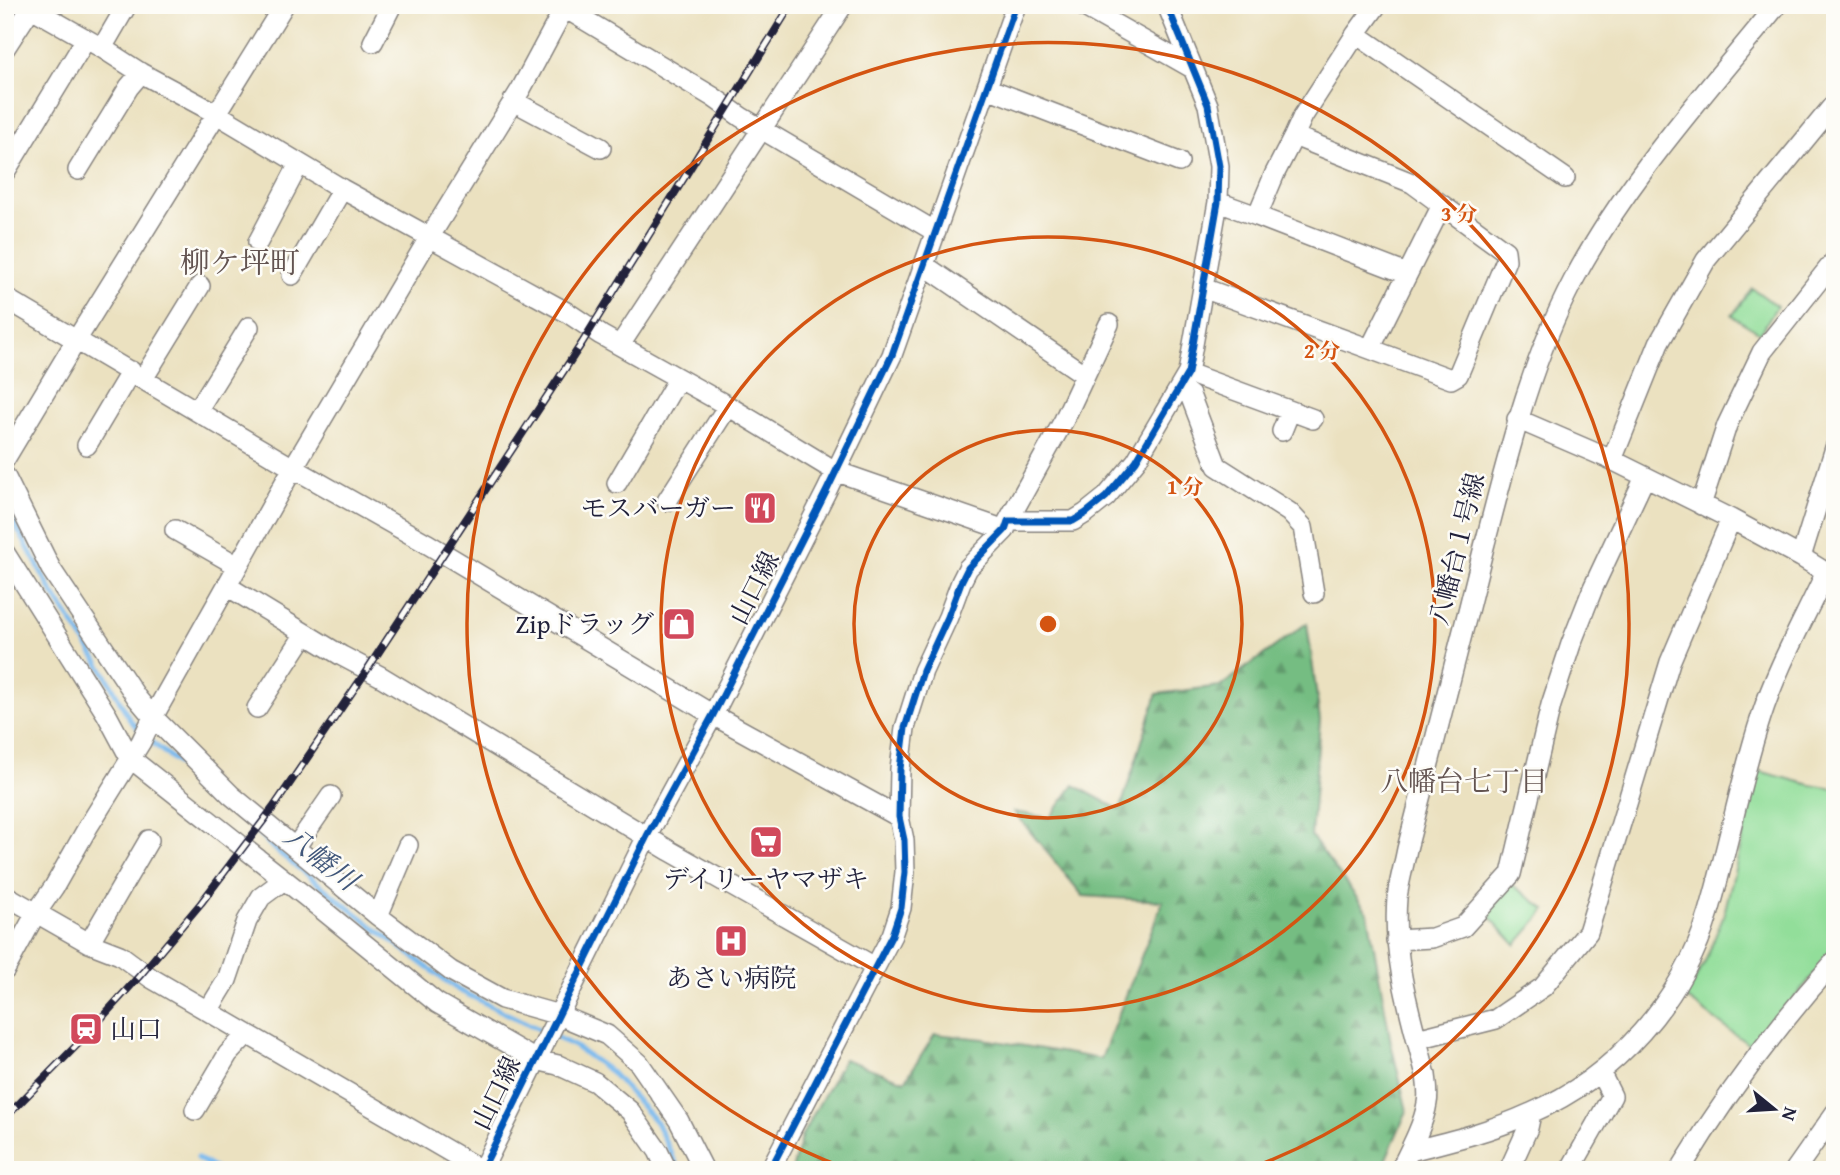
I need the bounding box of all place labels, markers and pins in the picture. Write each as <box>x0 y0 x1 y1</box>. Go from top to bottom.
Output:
place label: モスバーガー <box>581 488 736 527</box>
restaurant icon: モスバーガー <box>741 489 779 527</box>
place label: Zipドラッグ <box>515 604 654 643</box>
shop icon: Zipドラッグ <box>660 605 698 643</box>
centre of rings <box>1036 612 1060 636</box>
supermarket icon: デイリーヤマザキ <box>747 823 785 861</box>
place label: デイリーヤマザキ <box>663 859 869 898</box>
hospital icon: あさい病院 <box>712 922 750 960</box>
place label: あさい病院 <box>666 958 796 997</box>
place label: 山口 <box>110 1009 162 1048</box>
station icon: 山口 <box>67 1010 105 1048</box>

